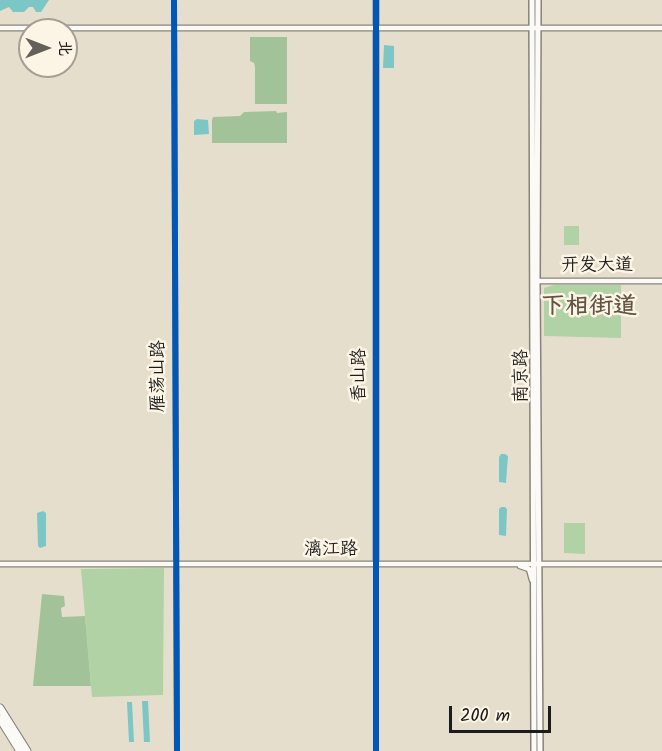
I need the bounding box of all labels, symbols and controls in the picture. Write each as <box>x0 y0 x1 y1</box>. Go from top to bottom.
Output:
north arrow <box>18 18 78 78</box>
text: 北 <box>52 40 77 56</box>
street label: 开发大道 <box>561 256 633 278</box>
district label: 下相街道 <box>541 295 637 323</box>
street label: 雁荡山路 <box>149 340 171 412</box>
street label: 香山路 <box>350 348 372 402</box>
street label: 南京路 <box>512 349 534 403</box>
street label: 漓江路 <box>304 540 358 562</box>
scale bar <box>452 694 554 732</box>
text: 200 m <box>460 702 510 731</box>

